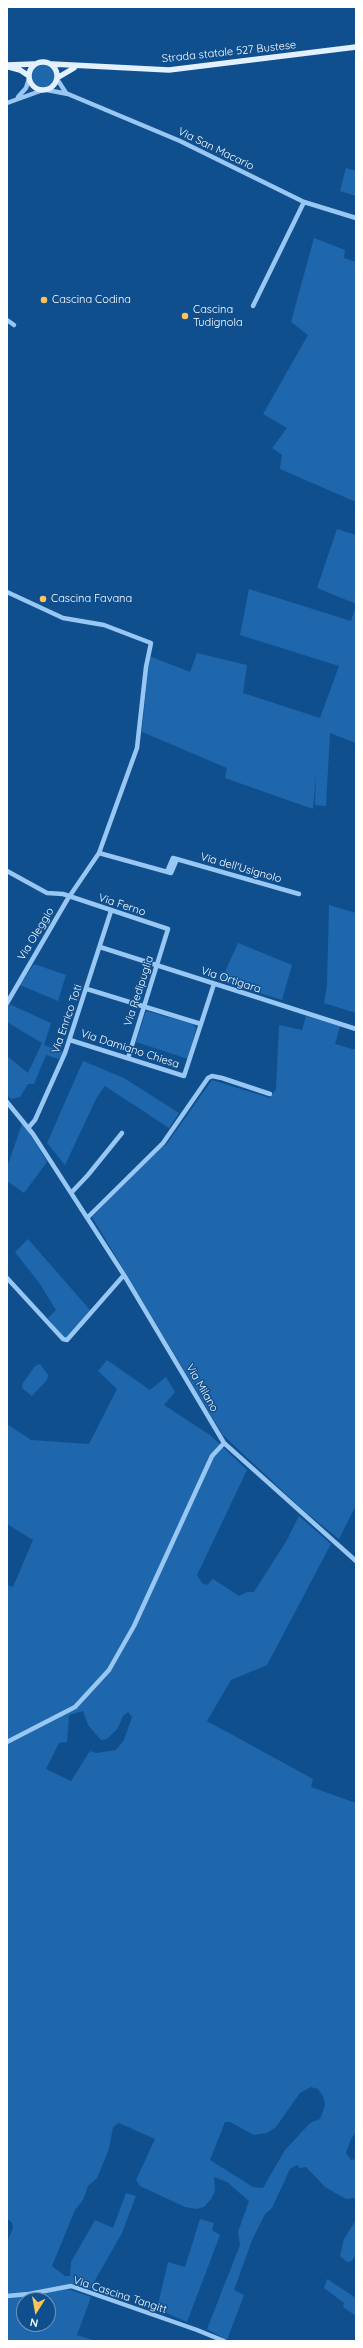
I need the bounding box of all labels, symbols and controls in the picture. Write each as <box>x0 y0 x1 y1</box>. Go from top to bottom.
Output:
street label: Strada statale 527 Bustese <box>161 38 297 66</box>
street label: Via San Macario <box>176 125 256 173</box>
place label: Cascina Codina <box>52 293 131 307</box>
marker: Cascina Codina <box>39 295 49 305</box>
place label: Cascina Tudignola <box>193 303 243 329</box>
marker: Cascina Tudignola <box>180 311 190 321</box>
place label: Cascina Favana <box>51 592 132 606</box>
marker: Cascina Favana <box>38 594 48 604</box>
street label: Via dell'Usignolo <box>199 850 283 886</box>
street label: Via Ferno <box>97 891 147 919</box>
street label: Via Oleggio <box>15 905 57 963</box>
street label: Via Redipuglia <box>121 954 157 1028</box>
street label: Via Ortigara <box>199 964 263 996</box>
street label: Via Enrico Toti <box>49 983 85 1055</box>
street label: Via Damiano Chiesa <box>79 1027 181 1071</box>
street label: Via Milano <box>183 1362 221 1414</box>
street label: Via Cascina Tangitt <box>72 2274 168 2316</box>
north arrow <box>16 2292 56 2332</box>
text: N <box>29 2315 39 2330</box>

